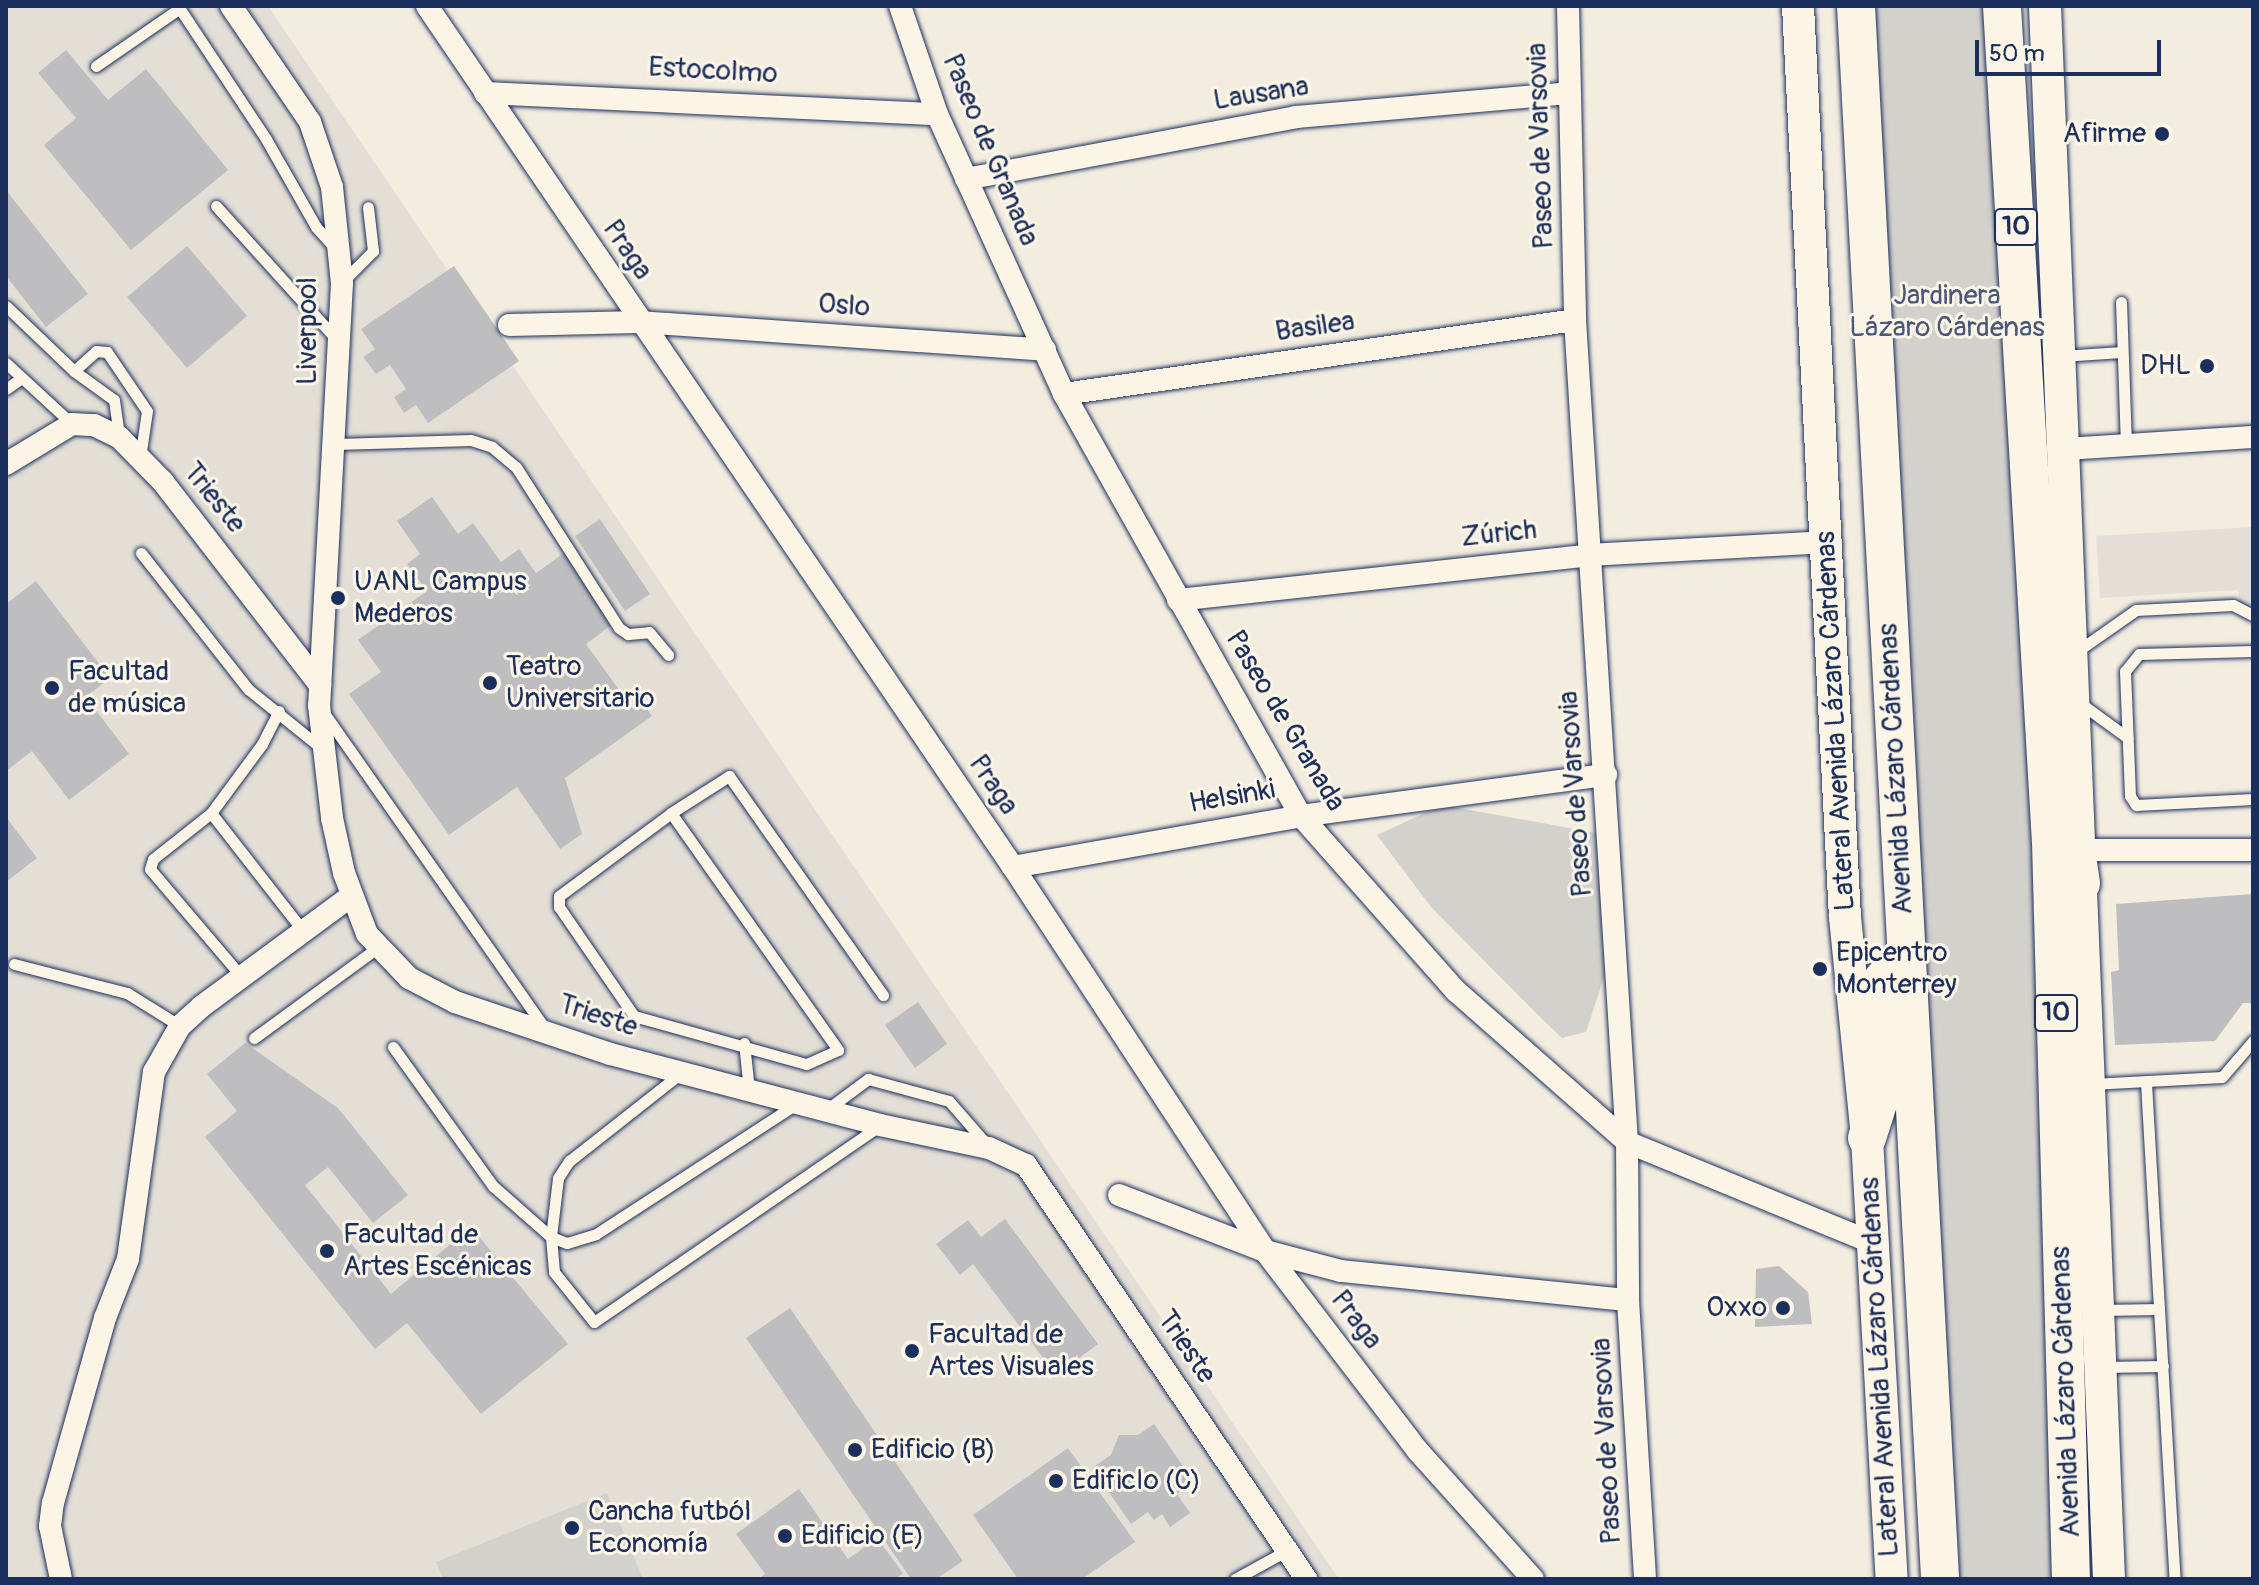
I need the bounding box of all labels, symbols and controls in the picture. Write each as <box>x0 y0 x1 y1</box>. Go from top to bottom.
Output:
scale bar <box>1979 24 2165 74</box>
text: 50 m <box>1989 39 2045 68</box>
street label: Paseo de Varsovia <box>1521 42 1561 250</box>
street label: Paseo de Granada <box>934 49 1046 251</box>
street label: Estocolmo <box>648 51 778 91</box>
street label: Lausana <box>1211 70 1311 118</box>
place label: Afirme <box>2063 117 2146 151</box>
marker: Afirme <box>2153 125 2171 143</box>
road number: 10 <box>1994 205 2038 249</box>
street label: Praga <box>595 214 659 286</box>
street label: Liverpool <box>291 277 325 385</box>
park label: Jardinera Lázaro Cárdenas <box>1849 279 2045 345</box>
street label: Oslo <box>817 287 871 325</box>
street label: Basilea <box>1273 305 1357 349</box>
place label: DHL <box>2140 349 2191 383</box>
marker: DHL <box>2198 357 2216 375</box>
street label: Trieste <box>175 456 253 540</box>
street label: Zúrich <box>1459 513 1539 555</box>
street label: Lateral Avenida Lázaro Cárdenas <box>1809 530 1863 912</box>
place label: UANL Campus Mederos <box>354 565 526 631</box>
marker: UANL Campus Mederos <box>329 589 347 607</box>
street label: Avenida Lázaro Cárdenas <box>1872 623 1920 915</box>
street label: Paseo de Granada <box>1218 624 1352 818</box>
place label: Teatro Universitario <box>506 650 654 716</box>
place label: Facultad de música <box>68 655 186 721</box>
marker: Teatro Universitario <box>481 674 499 692</box>
marker: Facultad de música <box>43 679 61 697</box>
street label: Paseo de Varsovia <box>1552 690 1600 898</box>
street label: Praga <box>961 749 1025 821</box>
street label: Helsinki <box>1186 773 1278 821</box>
place label: Epicentro Monterrey <box>1836 936 1957 1002</box>
marker: Epicentro Monterrey <box>1811 960 1829 978</box>
street label: Trieste <box>554 987 642 1045</box>
road number: 10 <box>2034 991 2078 1035</box>
street label: Lateral Avenida Lázaro Cárdenas <box>1853 1176 1907 1558</box>
place label: Facultad de Artes Escénicas <box>343 1218 532 1284</box>
marker: Facultad de Artes Escénicas <box>318 1242 336 1260</box>
street label: Avenida Lázaro Cárdenas <box>2044 1246 2088 1538</box>
street label: Praga <box>1323 1284 1389 1356</box>
place label: Oxxo <box>1706 1291 1767 1325</box>
marker: Oxxo <box>1774 1299 1792 1317</box>
street label: Trieste <box>1149 1304 1223 1390</box>
place label: Facultad de Artes Visuales <box>928 1318 1094 1384</box>
street label: Paseo de Varsovia <box>1585 1337 1629 1545</box>
marker: Facultad de Artes Visuales <box>903 1342 921 1360</box>
place label: Edificio (B) <box>871 1433 996 1467</box>
marker: Edificio (B) <box>846 1441 864 1459</box>
place label: EdificIo (C) <box>1072 1464 1201 1498</box>
marker: EdificIo (C) <box>1047 1472 1065 1490</box>
place label: Cancha futból Economía <box>588 1495 751 1561</box>
marker: Cancha futból Economía <box>563 1519 581 1537</box>
place label: Edificio (E) <box>801 1519 924 1553</box>
marker: Edificio (E) <box>776 1527 794 1545</box>

